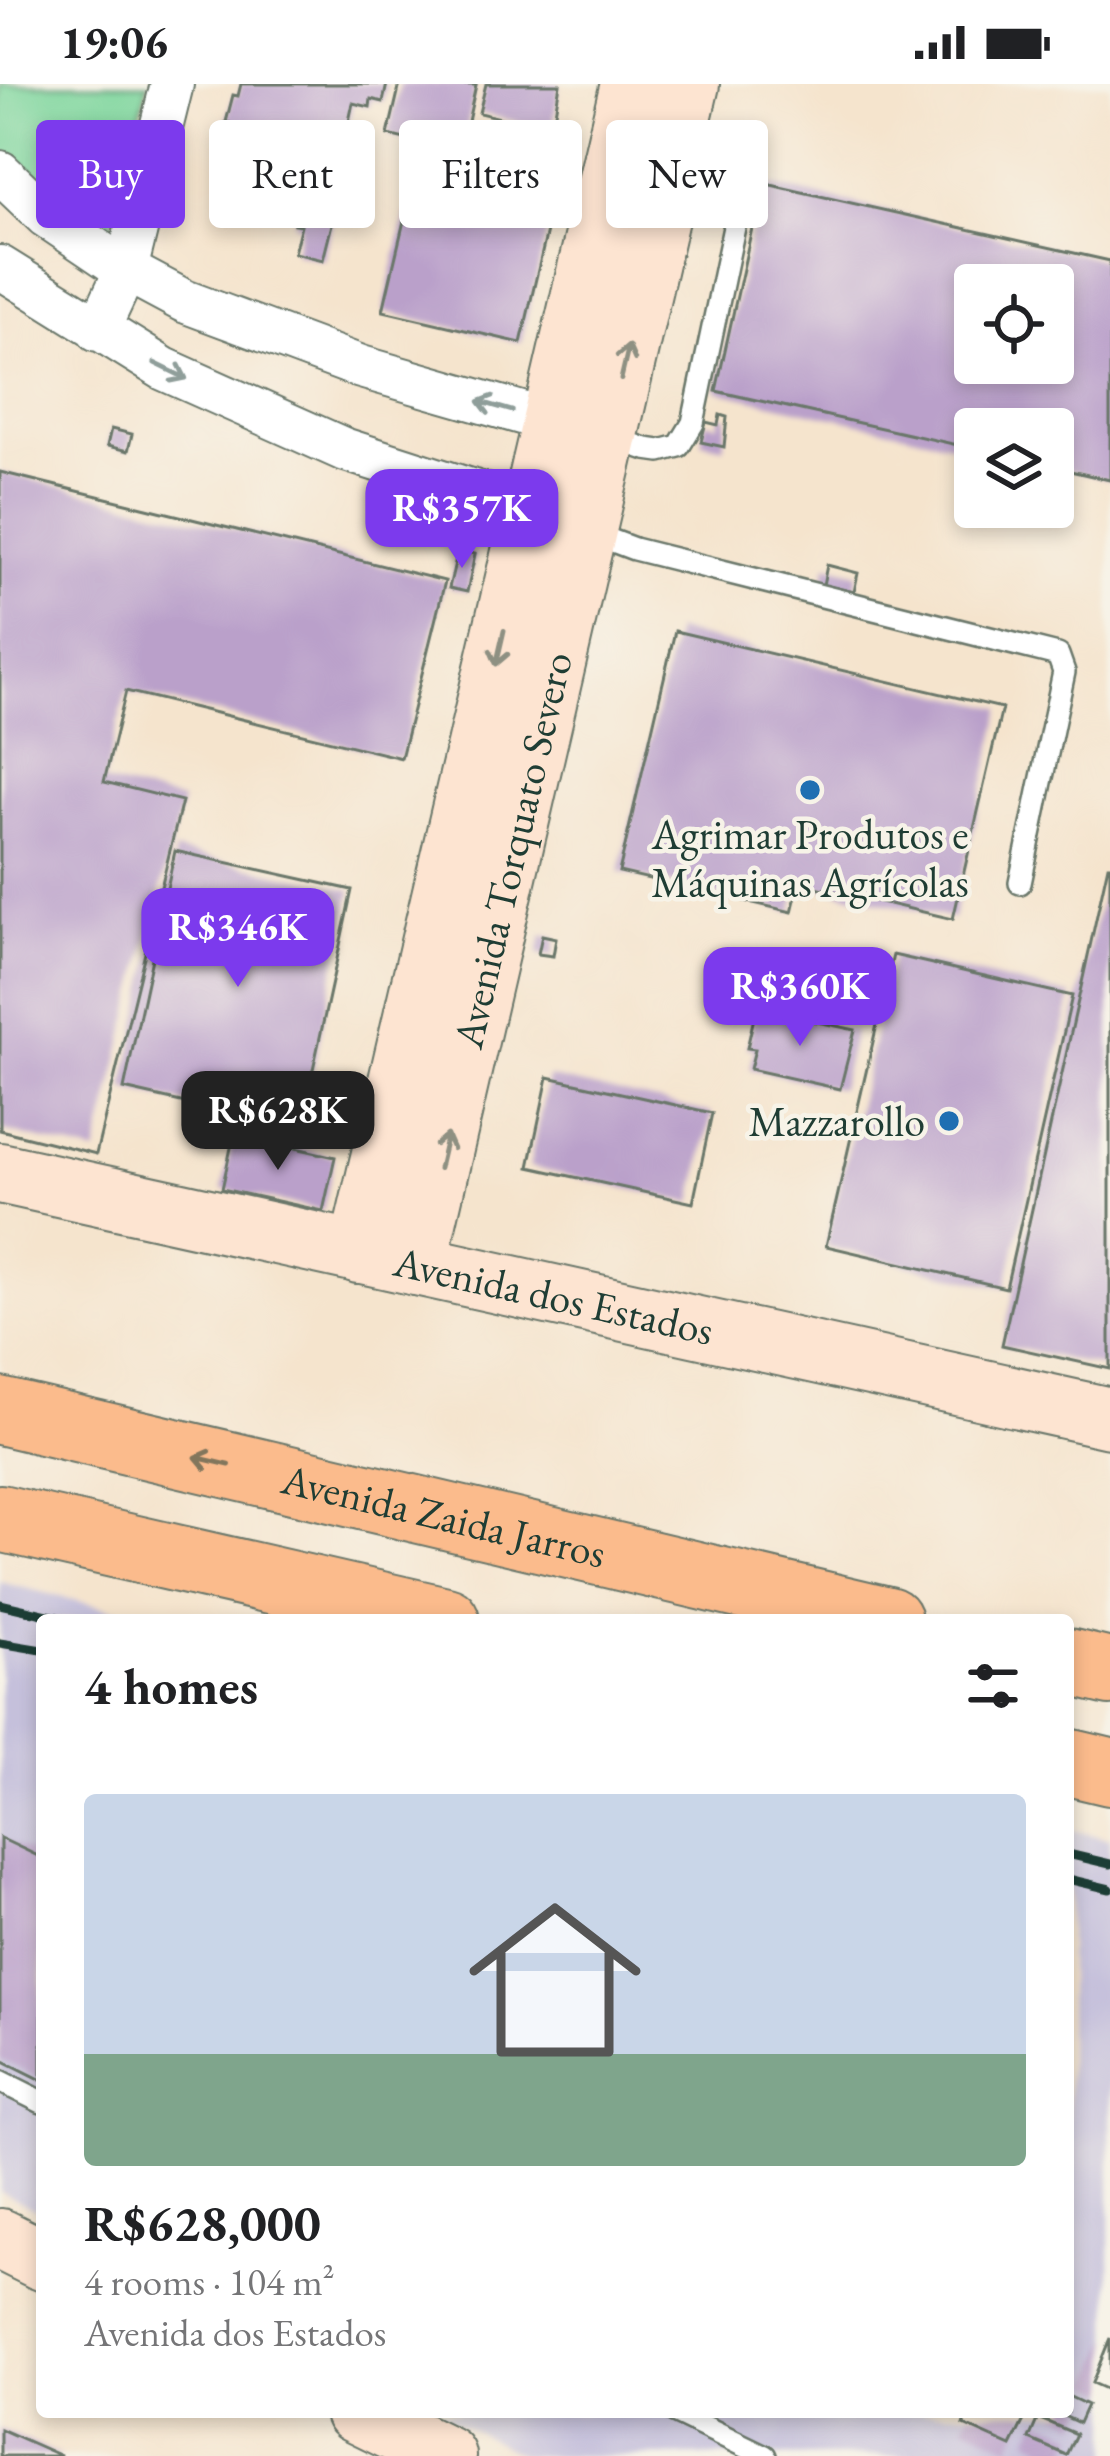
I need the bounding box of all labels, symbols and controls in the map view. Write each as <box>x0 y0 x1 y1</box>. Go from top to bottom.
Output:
text: 19:06 <box>60 13 168 71</box>
chip: Buy <box>36 120 185 228</box>
chip: Rent <box>209 120 375 228</box>
chip: Filters <box>399 120 582 228</box>
chip: New <box>606 120 768 228</box>
map controls <box>954 264 1074 528</box>
button: locate <box>954 264 1074 384</box>
one-way arrow <box>615 343 637 381</box>
one-way arrow <box>153 361 189 384</box>
one-way arrow <box>476 394 514 416</box>
button: layers <box>954 408 1074 528</box>
pin: R$357K <box>364 469 560 571</box>
text: R$357K <box>392 482 532 533</box>
one-way arrow <box>488 628 510 666</box>
street label: Avenida Torquato Severo <box>439 646 584 1054</box>
marker: Agrimar Produtos e Máquinas Agrícolas <box>797 777 823 803</box>
place label: Agrimar Produtos e Máquinas Agrícolas <box>650 807 969 910</box>
pin: R$346K <box>140 888 336 990</box>
text: R$346K <box>168 901 308 952</box>
pin: R$360K <box>702 947 898 1049</box>
text: R$360K <box>730 960 870 1011</box>
pin: R$628K <box>180 1071 376 1173</box>
text: R$628K <box>208 1084 348 1135</box>
place label: Mazzarollo <box>749 1094 925 1149</box>
marker: Mazzarollo <box>936 1108 962 1134</box>
one-way arrow <box>432 1132 455 1170</box>
street label: Avenida dos Estados <box>388 1233 719 1357</box>
one-way arrow <box>194 1449 232 1471</box>
street label: Avenida Zaida Jarros <box>275 1451 611 1580</box>
text: 4 homes <box>84 1653 258 1719</box>
icon: filters <box>960 1653 1026 1719</box>
icon: home <box>447 1872 663 2088</box>
text: R$628,000 <box>84 2190 321 2256</box>
text: 4 rooms · 104 m² <box>84 2256 335 2307</box>
text: Avenida dos Estados <box>84 2307 386 2358</box>

